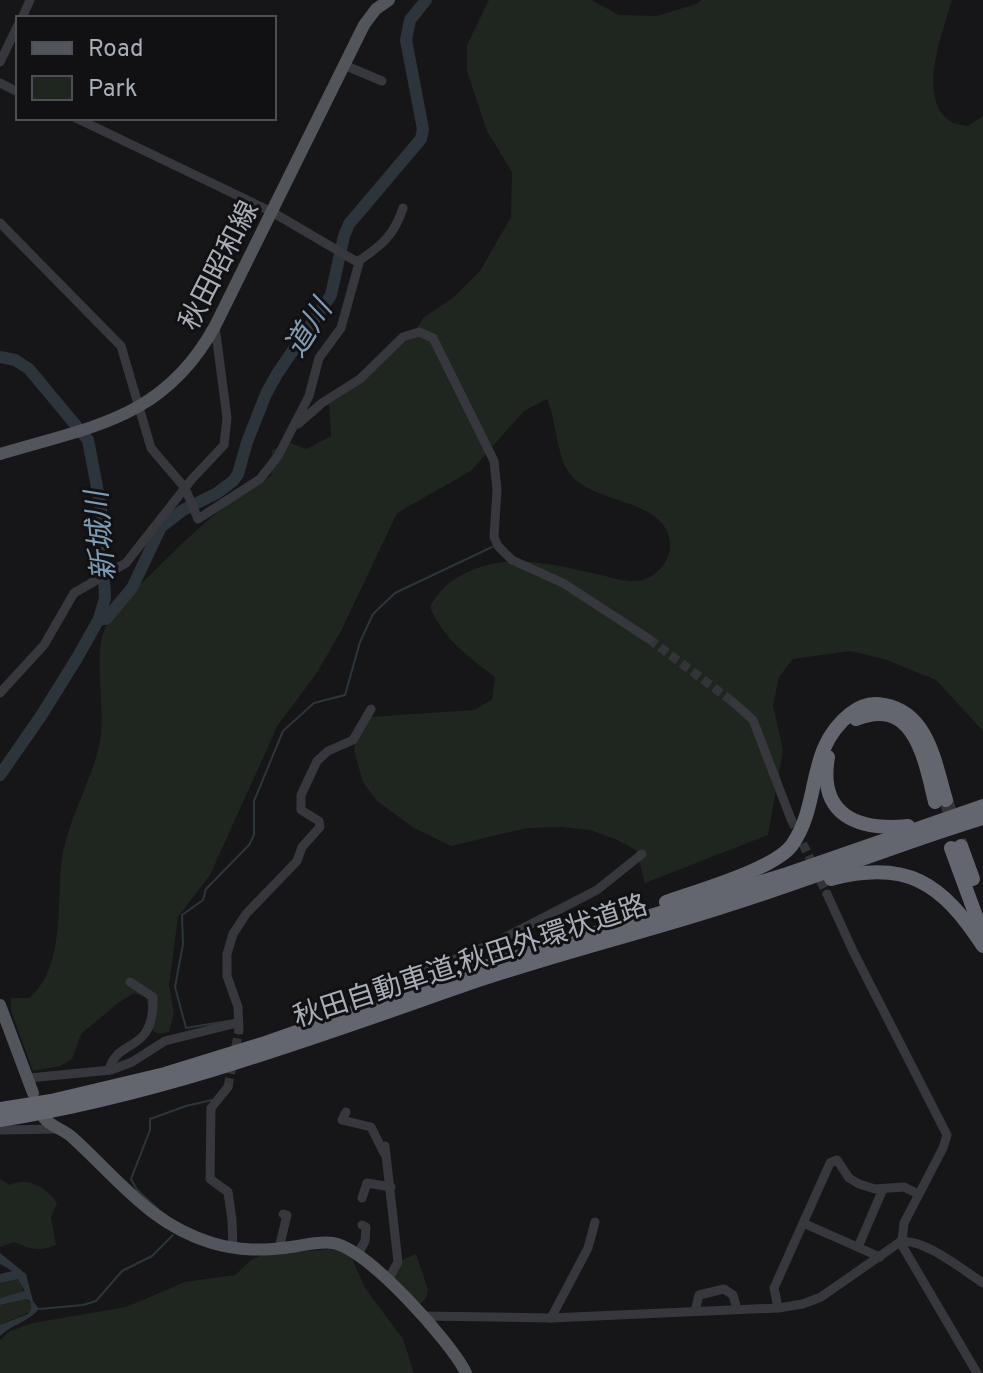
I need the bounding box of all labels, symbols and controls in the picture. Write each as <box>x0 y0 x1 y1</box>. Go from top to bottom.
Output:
legend <box>16 16 276 120</box>
text: Road <box>88 35 144 65</box>
text: Park <box>88 75 138 105</box>
street label: 秋田昭和線 <box>173 196 268 337</box>
water label: 道川 <box>279 292 343 365</box>
water label: 新城川 <box>80 486 125 582</box>
street label: 秋田自動車道;秋田外環状道路 <box>289 889 653 1037</box>

